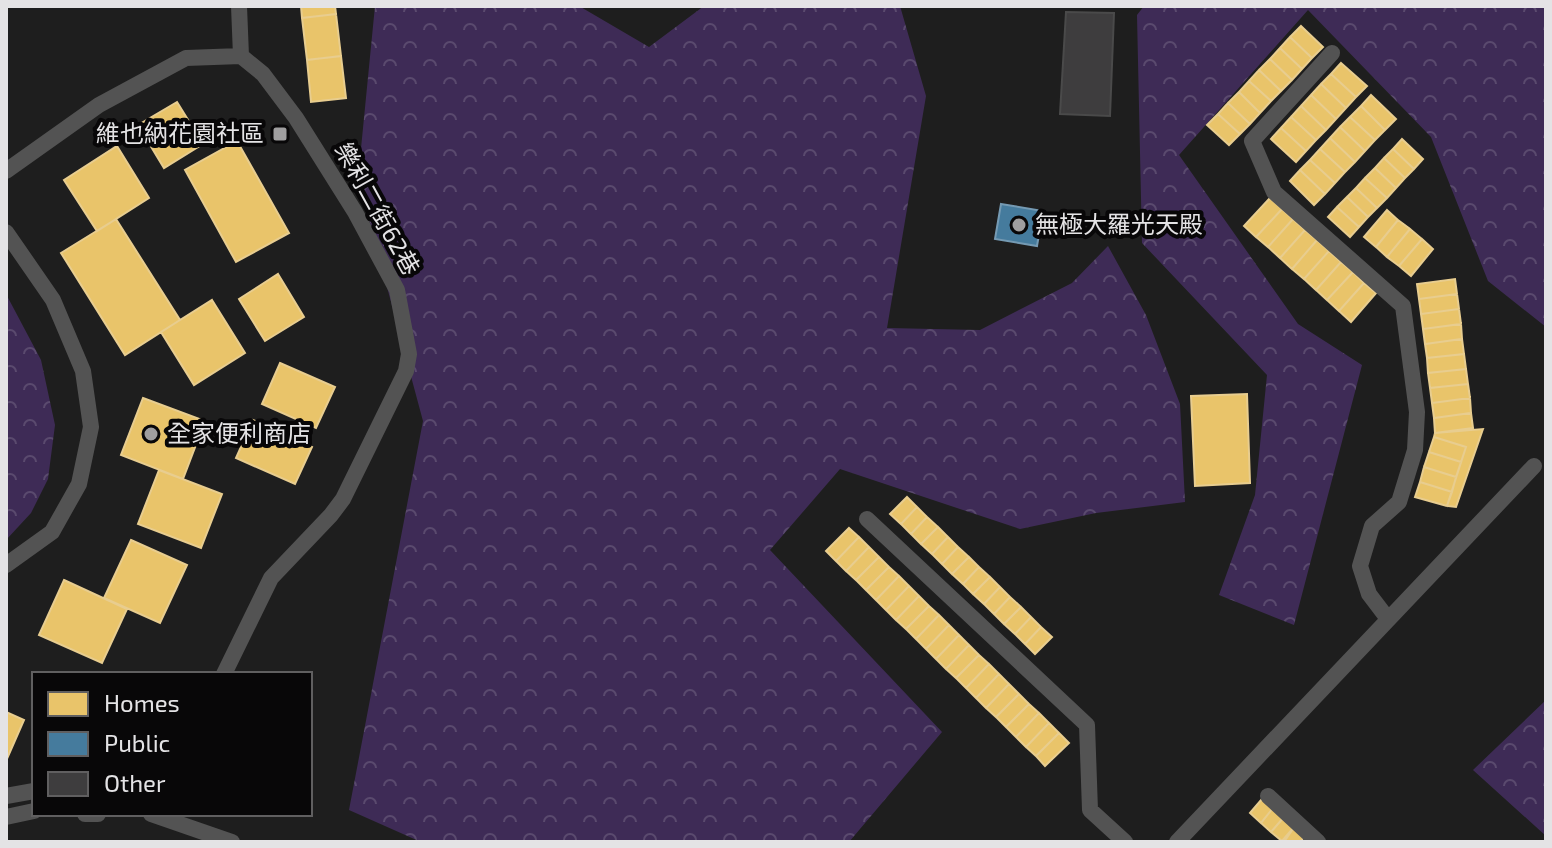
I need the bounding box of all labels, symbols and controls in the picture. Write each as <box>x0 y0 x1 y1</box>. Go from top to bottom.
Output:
place label: 維也納花園社區 <box>96 118 264 147</box>
marker: 維也納花園社區 <box>271 125 289 143</box>
street label: 樂利二街62巷 <box>330 137 427 280</box>
place label: 無極大羅光天殿 <box>1035 209 1203 238</box>
marker: 無極大羅光天殿 <box>1010 216 1028 234</box>
place label: 全家便利商店 <box>167 418 311 447</box>
marker: 全家便利商店 <box>142 425 160 443</box>
legend <box>32 672 312 816</box>
text: Homes <box>104 688 180 717</box>
text: Public <box>104 728 170 757</box>
text: Other <box>104 768 166 797</box>

